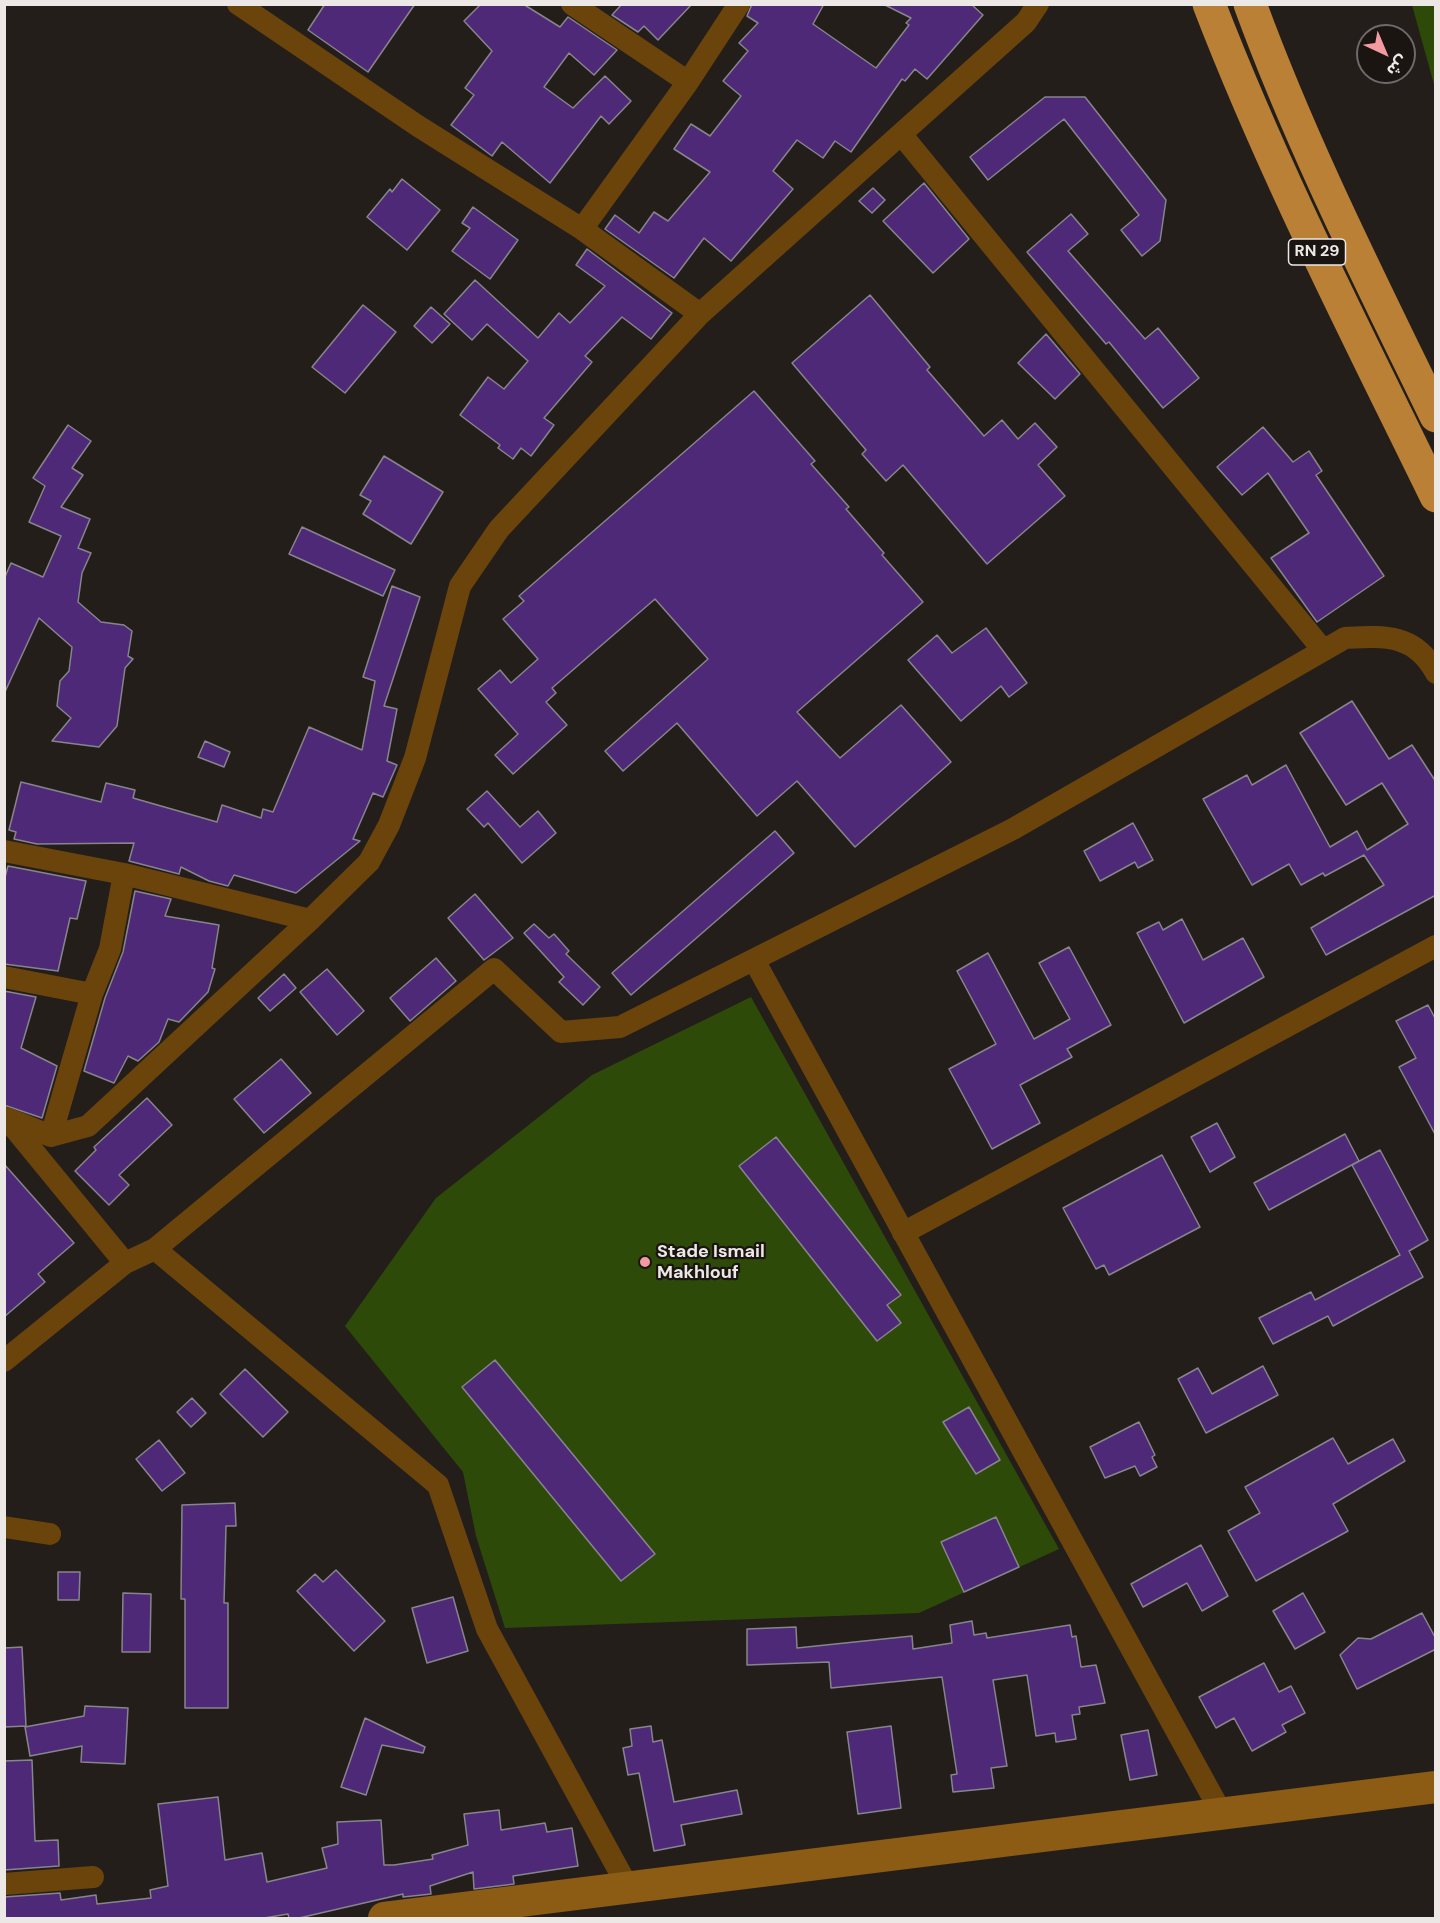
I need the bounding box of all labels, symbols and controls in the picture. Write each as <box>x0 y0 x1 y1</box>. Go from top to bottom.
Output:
north arrow <box>1356 24 1416 84</box>
text: ش <box>1382 51 1413 81</box>
road number: RN 29 <box>1288 239 1346 265</box>
place label: Stade Ismail Makhlouf <box>657 1241 765 1284</box>
marker: Stade Ismail Makhlouf <box>638 1255 652 1269</box>

